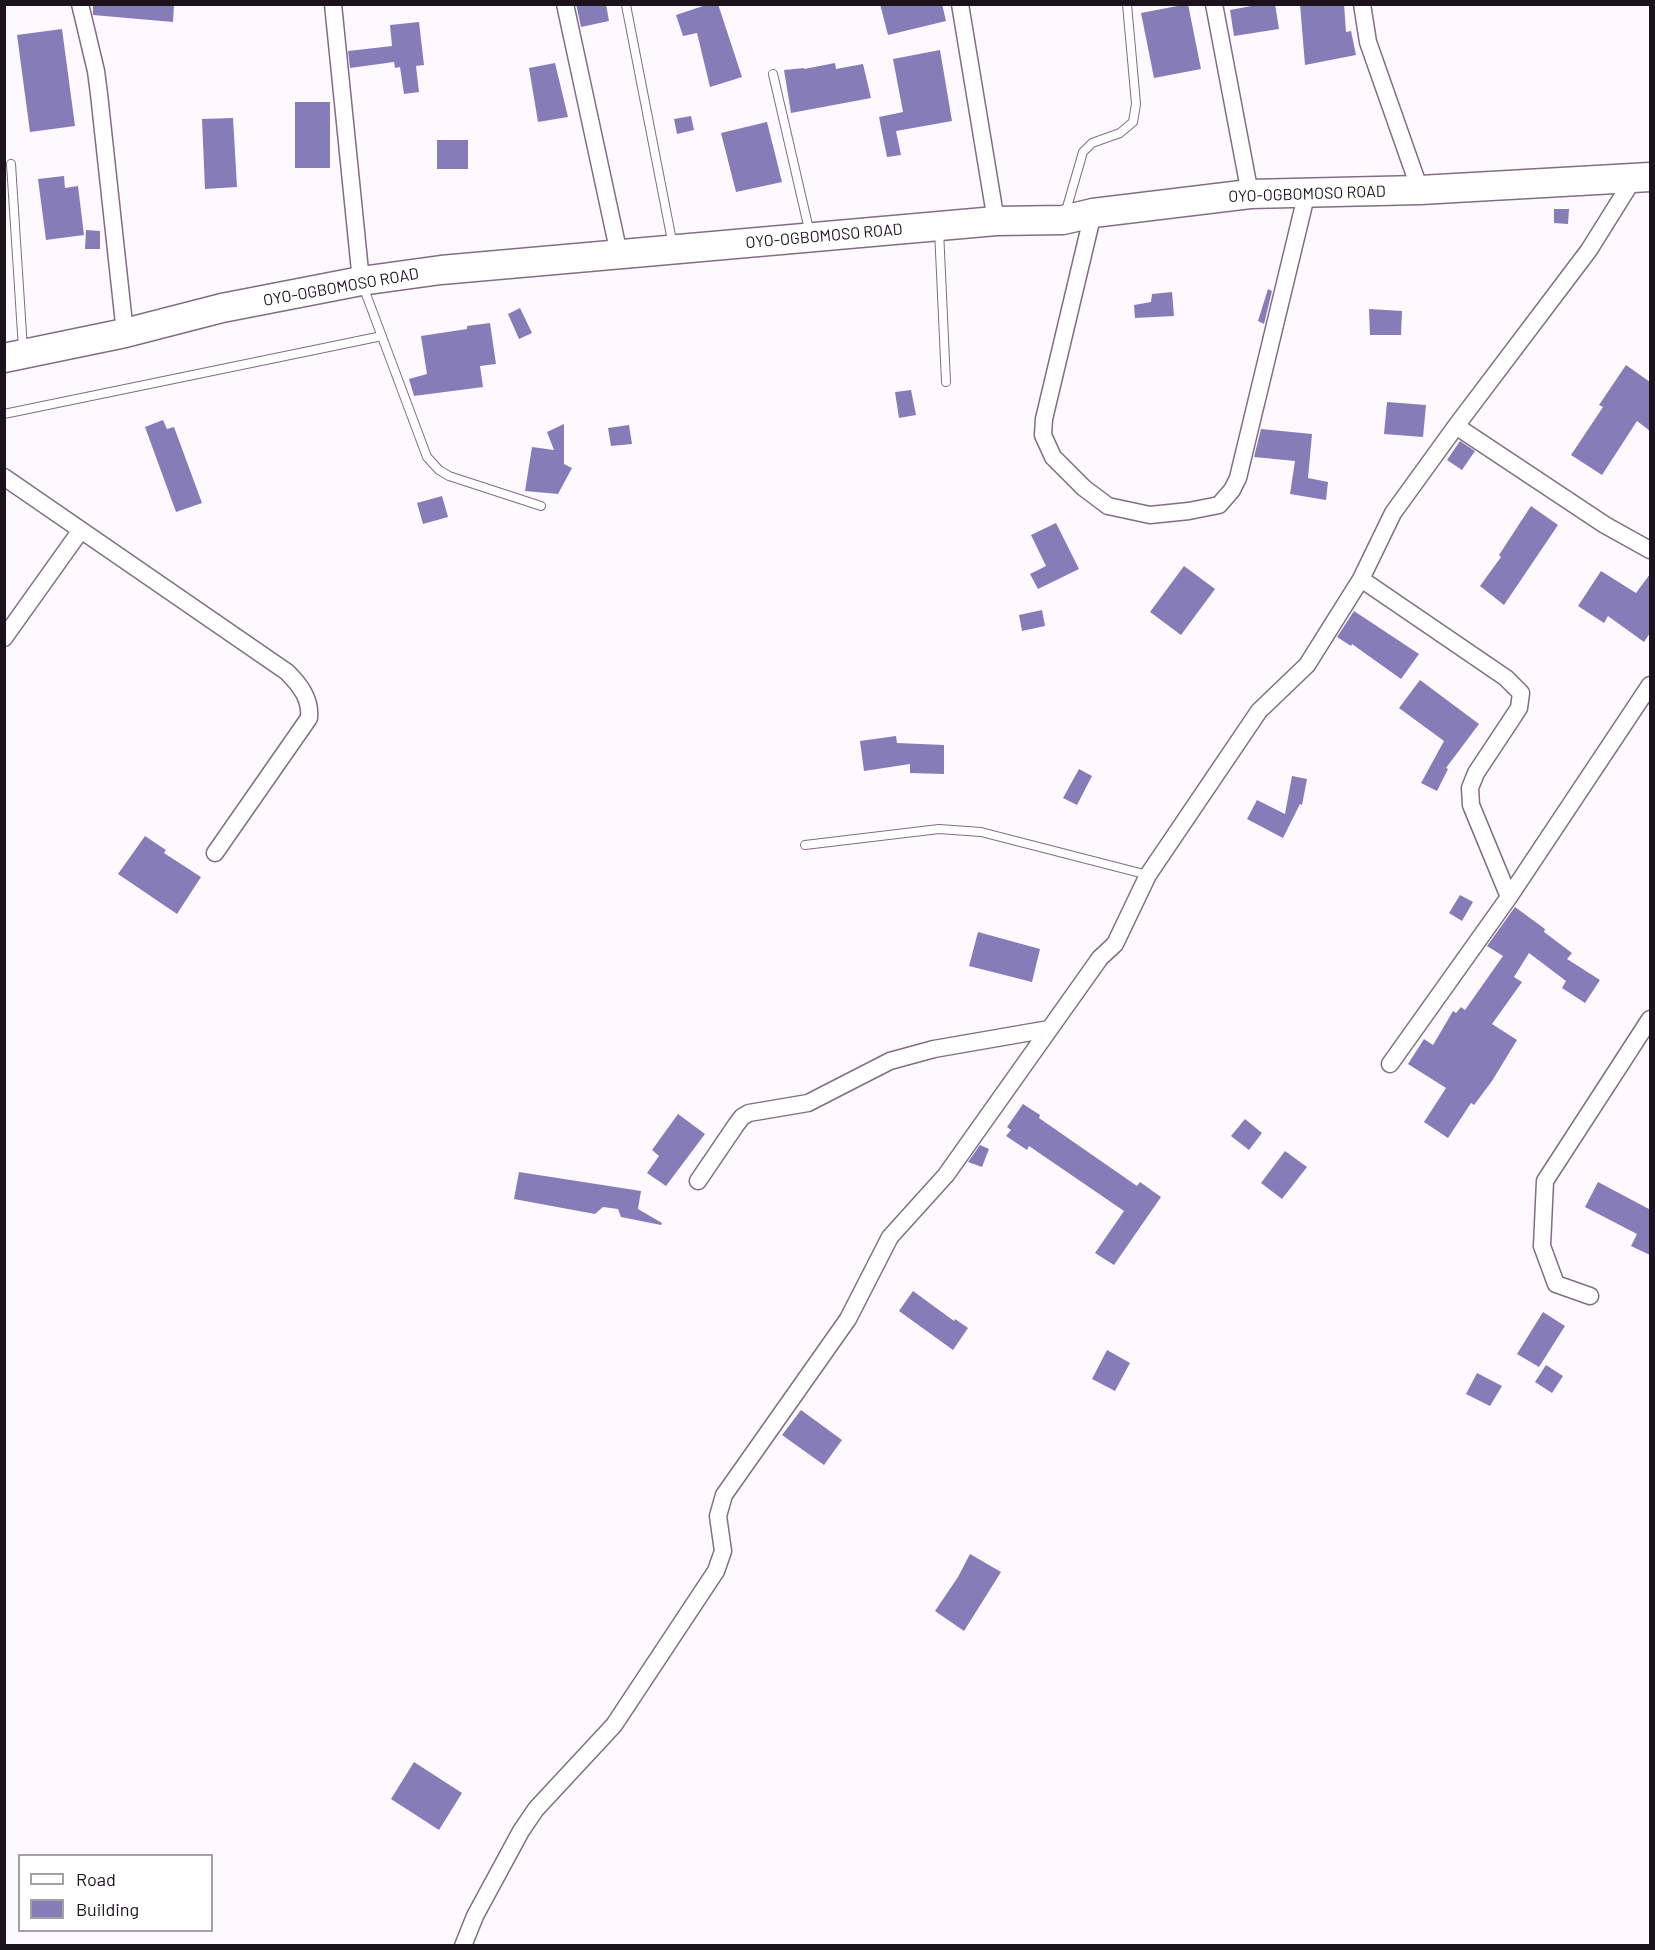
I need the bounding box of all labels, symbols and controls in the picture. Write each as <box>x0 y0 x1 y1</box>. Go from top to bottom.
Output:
street label: OYO-OGBOMOSO ROAD <box>1228 182 1386 206</box>
street label: OYO-OGBOMOSO ROAD <box>745 220 903 252</box>
street label: OYO-OGBOMOSO ROAD <box>262 264 420 310</box>
legend <box>18 1854 213 1932</box>
text: Road <box>76 1868 116 1890</box>
text: Building <box>76 1898 139 1920</box>

